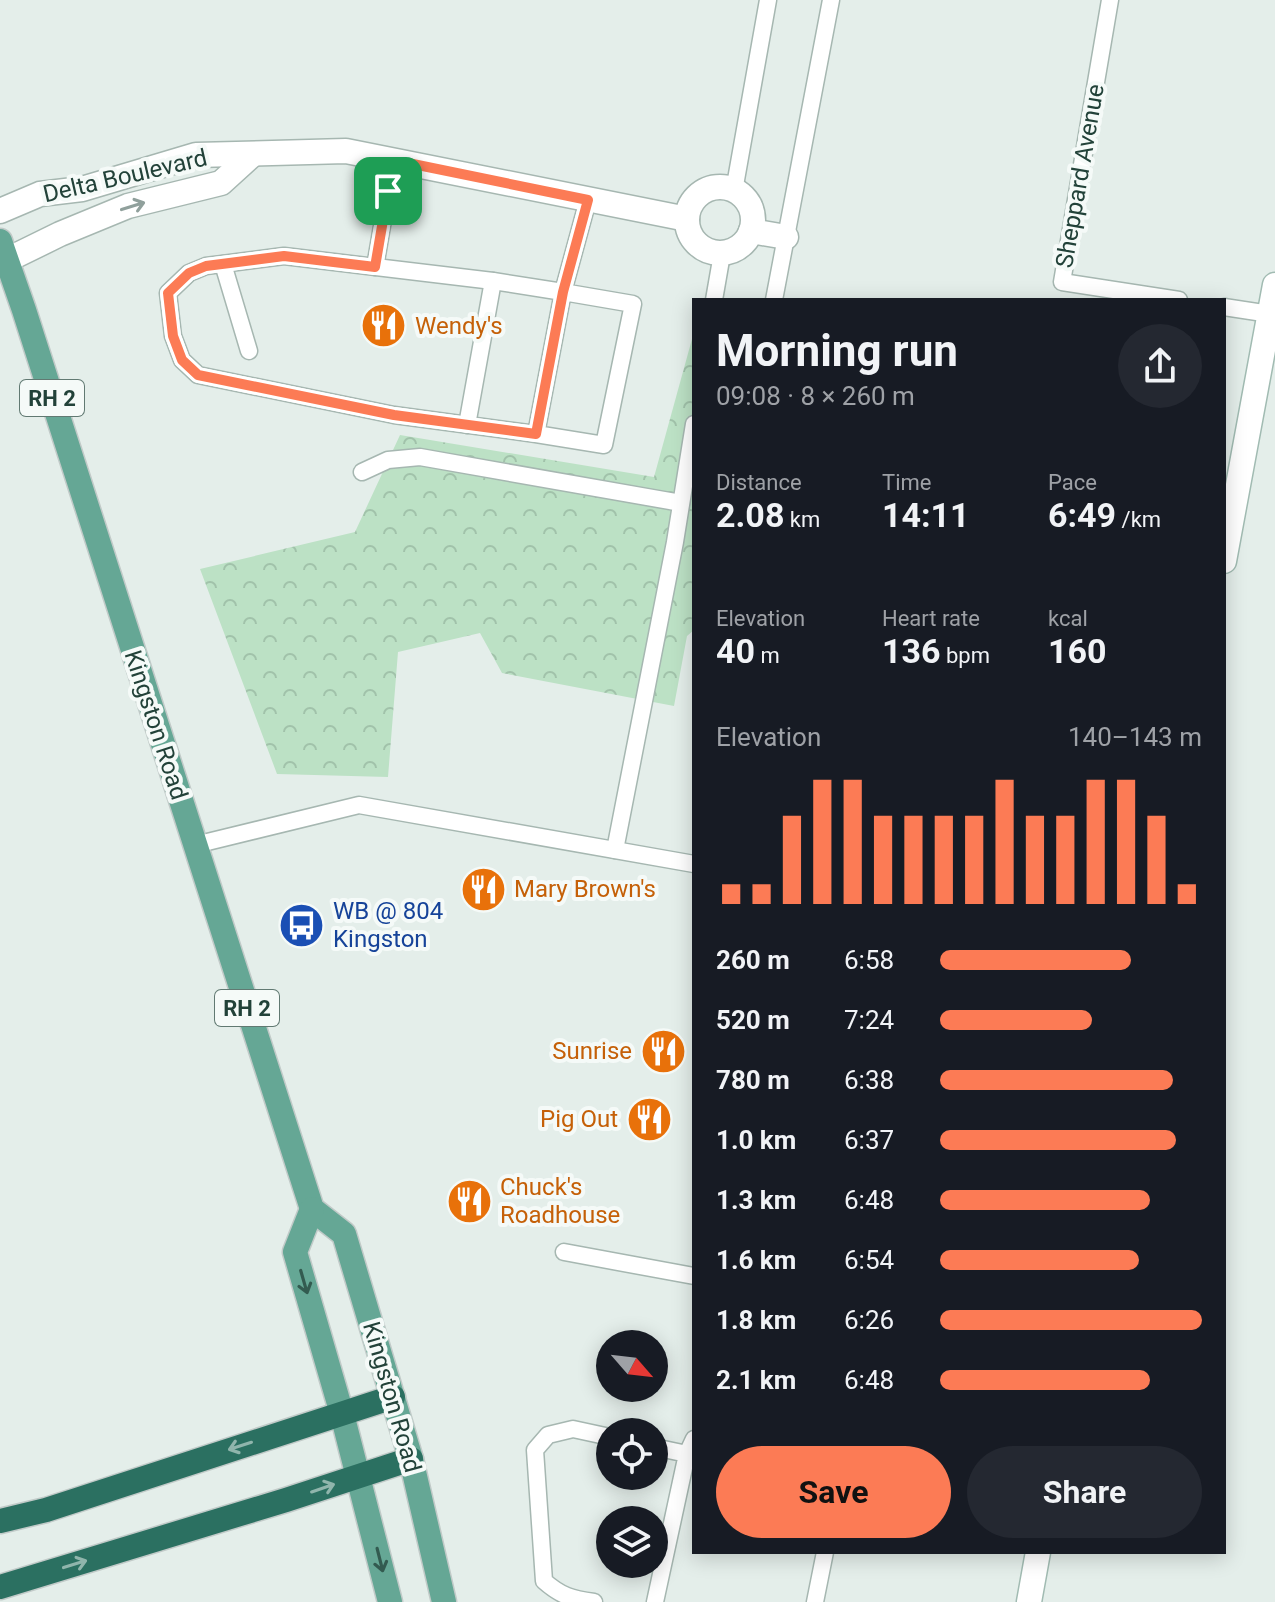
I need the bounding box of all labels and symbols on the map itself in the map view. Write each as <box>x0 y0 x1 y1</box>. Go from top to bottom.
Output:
street label: Sheppard Avenue <box>1050 82 1110 270</box>
street label: Delta Boulevard <box>40 144 210 208</box>
pin <box>354 157 422 225</box>
one-way arrow <box>119 198 145 213</box>
restaurant icon: Wendy's <box>360 302 408 350</box>
place label: Wendy's <box>415 312 503 340</box>
road number: RH 2 <box>20 380 84 416</box>
street label: Kingston Road <box>119 647 193 803</box>
restaurant icon: Mary Brown's <box>459 865 507 913</box>
place label: Mary Brown's <box>514 875 656 903</box>
place label: WB @ 804 Kingston <box>333 897 443 953</box>
bus stop icon: WB @ 804 Kingston <box>278 901 326 949</box>
road number: RH 2 <box>215 990 279 1026</box>
restaurant icon: Sunrise <box>639 1027 687 1075</box>
place label: Sunrise <box>552 1037 632 1065</box>
restaurant icon: Pig Out <box>625 1095 673 1143</box>
place label: Pig Out <box>540 1105 618 1133</box>
place label: Chuck's Roadhouse <box>500 1173 620 1229</box>
restaurant icon: Chuck's Roadhouse <box>445 1177 493 1225</box>
one-way arrow <box>297 1269 312 1295</box>
street label: Kingston Road <box>357 1318 427 1476</box>
north arrow <box>596 1330 668 1402</box>
one-way arrow <box>228 1439 253 1454</box>
one-way arrow <box>310 1480 335 1494</box>
one-way arrow <box>373 1547 388 1572</box>
one-way arrow <box>61 1556 87 1571</box>

